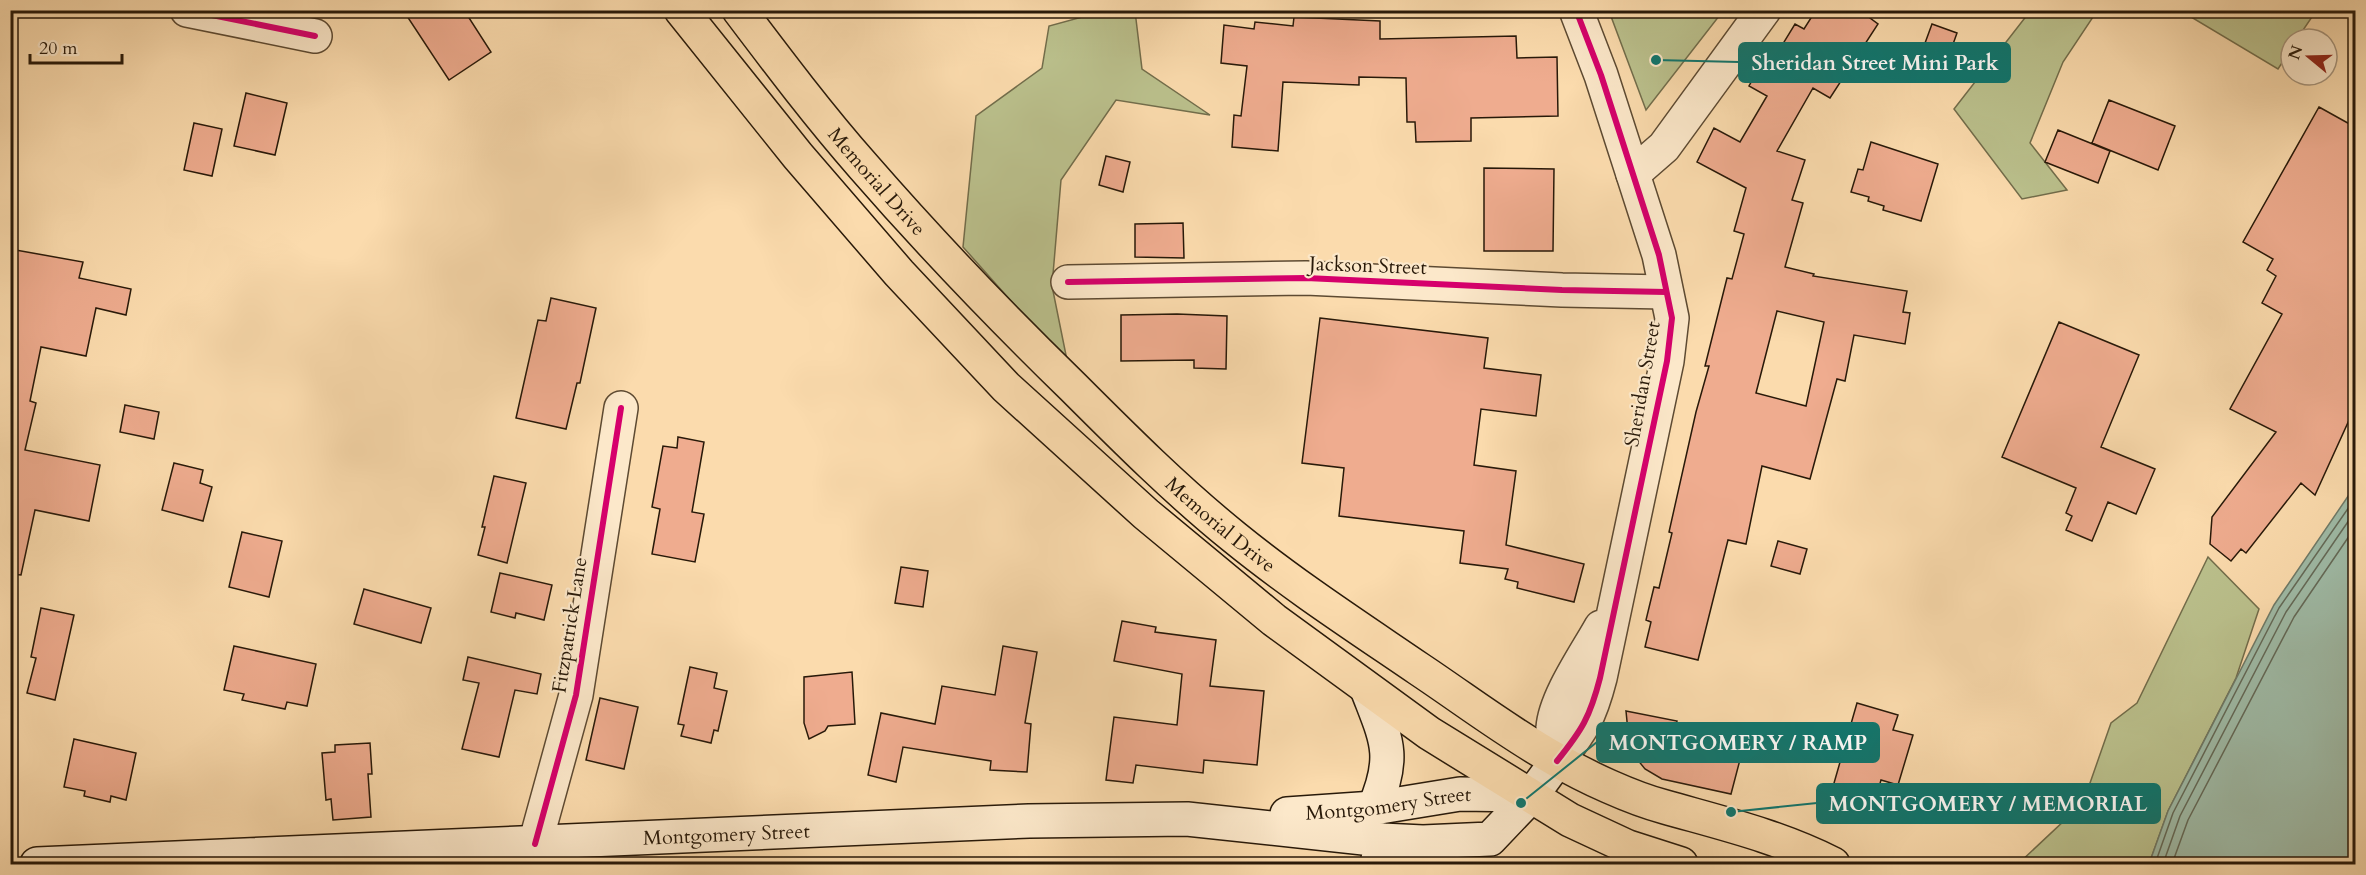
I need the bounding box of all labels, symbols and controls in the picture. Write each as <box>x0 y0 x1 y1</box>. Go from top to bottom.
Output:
scale bar <box>30 27 122 65</box>
north arrow <box>2279 27 2339 87</box>
text: 20 m <box>39 36 78 61</box>
text: N <box>2283 42 2308 63</box>
callout: Sheridan Street Mini Park <box>1739 43 2010 82</box>
text: Sheridan Street Mini Park <box>1751 49 1999 78</box>
street label: Memorial Drive <box>822 122 932 242</box>
street label: Jackson Street <box>1306 250 1428 281</box>
street label: Sheridan Street <box>1618 318 1667 449</box>
street label: Memorial Drive <box>1159 471 1281 579</box>
street label: Fitzpatrick Lane <box>545 555 594 695</box>
callout: MONTGOMERY / RAMP <box>1597 723 1879 762</box>
text: MONTGOMERY / RAMP <box>1609 729 1867 758</box>
street label: Montgomery Street <box>1305 781 1472 827</box>
callout: MONTGOMERY / MEMORIAL <box>1817 784 2160 823</box>
text: MONTGOMERY / MEMORIAL <box>1829 790 2148 819</box>
street label: Montgomery Street <box>642 817 811 852</box>

